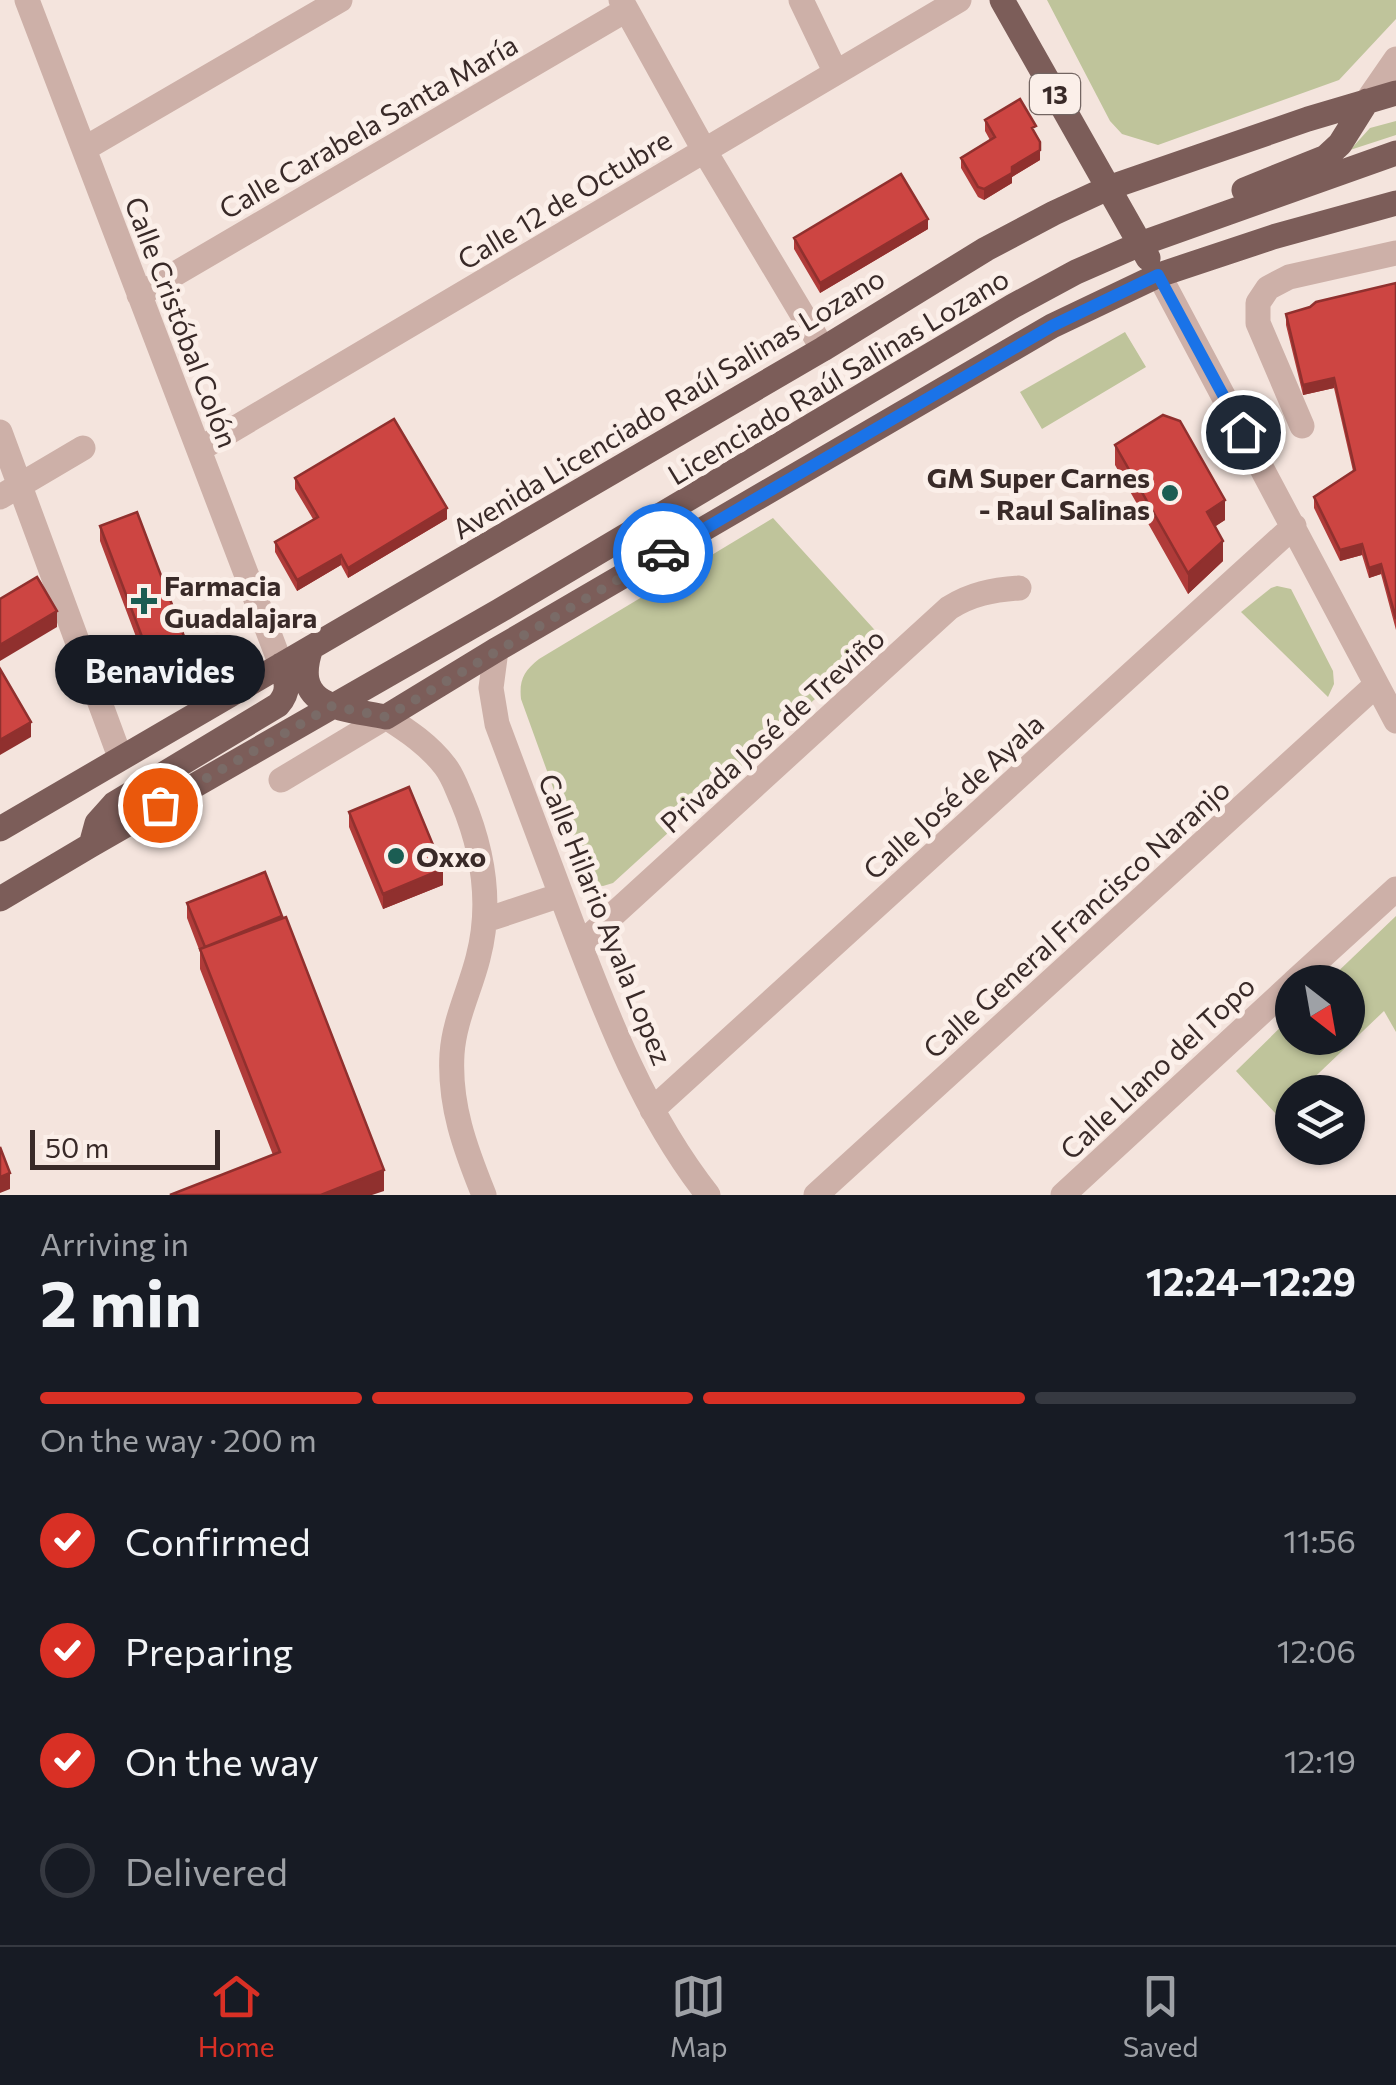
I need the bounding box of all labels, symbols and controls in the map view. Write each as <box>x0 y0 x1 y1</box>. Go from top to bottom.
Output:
street label: Calle Carabela Santa María <box>213 27 523 225</box>
road number: 13 <box>1030 74 1080 114</box>
street label: Calle 12 de Octubre <box>451 122 677 276</box>
street label: Calle Cristóbal Colón <box>118 192 246 452</box>
street label: Avenida Licenciado Raúl Salinas Lozano <box>446 260 890 546</box>
street label: Licenciado Raúl Salinas Lozano <box>661 261 1015 491</box>
pin <box>1201 390 1286 475</box>
icon: home <box>1216 405 1271 460</box>
place label: GM Super Carnes - Raul Salinas <box>927 460 1150 526</box>
marker: GM Super Carnes - Raul Salinas <box>1159 482 1181 504</box>
courier <box>613 503 713 603</box>
icon: car <box>636 526 691 581</box>
place label: Farmacia Guadalajara <box>164 568 317 634</box>
marker: Farmacia Guadalajara <box>133 590 155 612</box>
street label: Privada José de Treviño <box>653 620 891 840</box>
callout: Benavides <box>55 635 265 705</box>
text: Benavides <box>85 650 235 690</box>
street label: Calle José de Ayala <box>856 706 1050 886</box>
pin <box>118 763 203 848</box>
street label: Calle Hilario Ayala Lopez <box>532 769 680 1069</box>
street label: Calle General Francisco Naranjo <box>916 771 1236 1065</box>
icon: bag <box>133 778 188 833</box>
place label: Oxxo <box>416 839 486 873</box>
marker: Oxxo <box>385 845 407 867</box>
north arrow <box>1275 965 1365 1055</box>
map controls <box>1275 965 1365 1165</box>
street label: Calle Llano del Topo <box>1053 968 1261 1166</box>
button: layers <box>1275 1075 1365 1165</box>
scale bar <box>30 1125 220 1170</box>
text: 50 m <box>45 1130 109 1164</box>
text: Arriving in <box>40 1223 189 1263</box>
text: 12:24–12:29 <box>1146 1257 1356 1304</box>
text: 2 min <box>40 1261 202 1340</box>
text: On the way · 200 m <box>40 1419 317 1459</box>
icon: check <box>40 1513 95 1568</box>
text: Confirmed <box>125 1517 311 1564</box>
text: 11:56 <box>1283 1520 1356 1560</box>
icon: check <box>40 1623 95 1678</box>
text: Preparing <box>125 1627 293 1674</box>
text: 12:06 <box>1277 1630 1356 1670</box>
icon: check <box>40 1733 95 1788</box>
text: On the way <box>125 1737 319 1784</box>
text: 12:19 <box>1284 1740 1356 1780</box>
text: Delivered <box>125 1847 288 1894</box>
tab: Home <box>198 1969 275 2063</box>
tab: Map <box>670 1969 728 2063</box>
tab: Saved <box>1123 1969 1198 2063</box>

